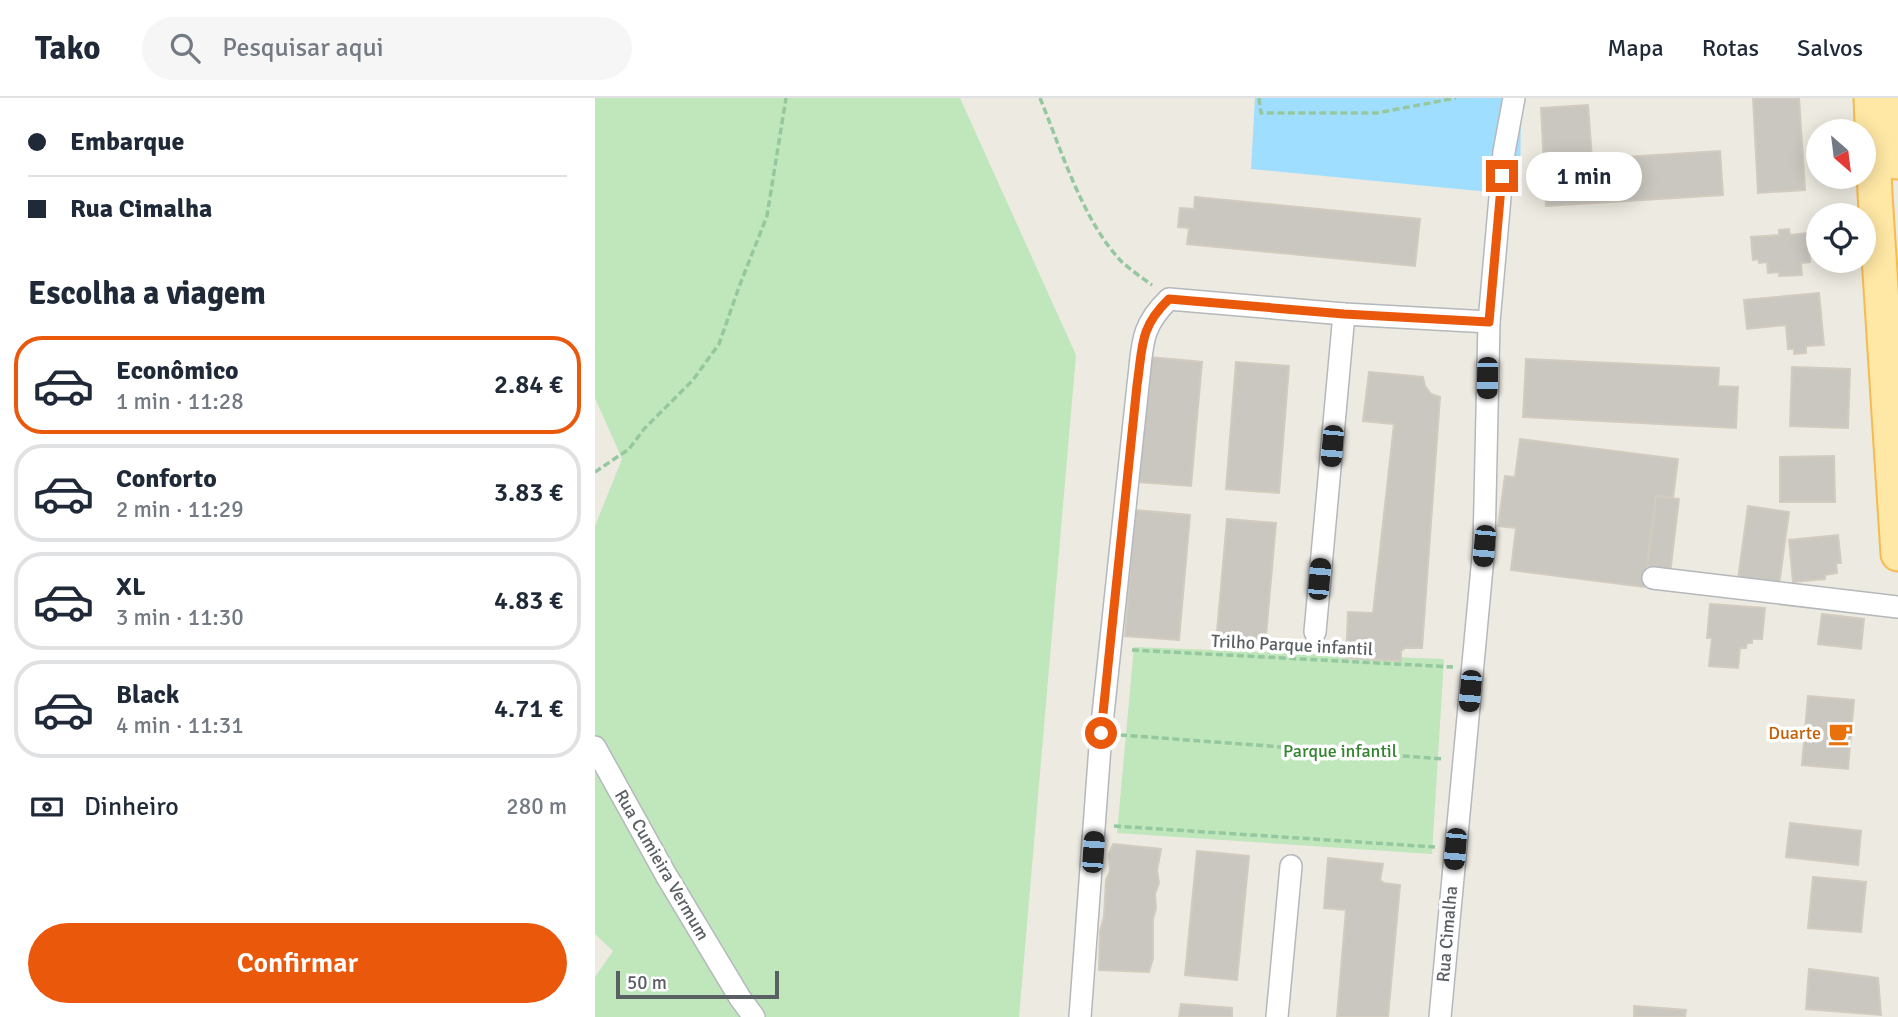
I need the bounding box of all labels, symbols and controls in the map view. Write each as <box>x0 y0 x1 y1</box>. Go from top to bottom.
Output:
search box <box>142 17 632 80</box>
text: Tako <box>35 28 100 69</box>
icon: search <box>166 29 204 67</box>
text: Pesquisar aqui <box>222 32 384 64</box>
text: Mapa <box>1607 33 1664 63</box>
text: Rotas <box>1702 33 1759 63</box>
text: Salvos <box>1797 33 1863 63</box>
north arrow <box>1806 119 1876 189</box>
map controls <box>1806 119 1876 273</box>
text: Embarque <box>70 126 184 158</box>
callout: 1 min <box>1527 152 1642 200</box>
route end <box>1486 160 1518 192</box>
text: 1 min <box>1556 162 1612 191</box>
text: Rua Cimalha <box>70 193 212 225</box>
button: locate <box>1806 203 1876 273</box>
text: Escolha a viagem <box>28 274 266 313</box>
icon: car <box>32 354 95 417</box>
text: Econômico <box>116 355 239 387</box>
car <box>1477 357 1498 399</box>
text: 2.84 € <box>494 369 563 401</box>
text: 1 min · 11:28 <box>116 387 244 416</box>
car <box>1320 424 1345 468</box>
icon: car <box>32 462 95 525</box>
text: Conforto <box>116 463 217 495</box>
text: 3.83 € <box>494 477 563 509</box>
text: 2 min · 11:29 <box>116 495 244 524</box>
car <box>1472 524 1497 568</box>
car <box>1307 557 1332 601</box>
icon: car <box>32 570 95 633</box>
text: XL <box>116 571 146 603</box>
text: 4.83 € <box>494 585 563 617</box>
text: 3 min · 11:30 <box>116 603 244 632</box>
street label: Trilho Parque infantil <box>1210 630 1374 660</box>
car <box>1458 669 1483 713</box>
icon: car <box>32 678 95 741</box>
text: Black <box>116 679 179 711</box>
text: 4.71 € <box>494 693 563 725</box>
text: 4 min · 11:31 <box>116 711 244 740</box>
route start <box>1085 717 1117 749</box>
cafe icon: Duarte <box>1827 719 1855 747</box>
place label: Duarte <box>1768 722 1821 744</box>
park label: Parque infantil <box>1283 740 1397 762</box>
street label: Rua Cumieira Vermum <box>610 786 714 944</box>
icon: cash <box>28 788 66 826</box>
text: Dinheiro <box>84 791 179 823</box>
text: 280 m <box>506 792 567 821</box>
car <box>1443 827 1468 871</box>
car <box>1082 830 1105 874</box>
street label: Rua Cimalha <box>1432 885 1462 983</box>
button: Confirmar <box>28 923 567 1003</box>
scale bar <box>616 968 779 1000</box>
text: 50 m <box>627 971 667 995</box>

